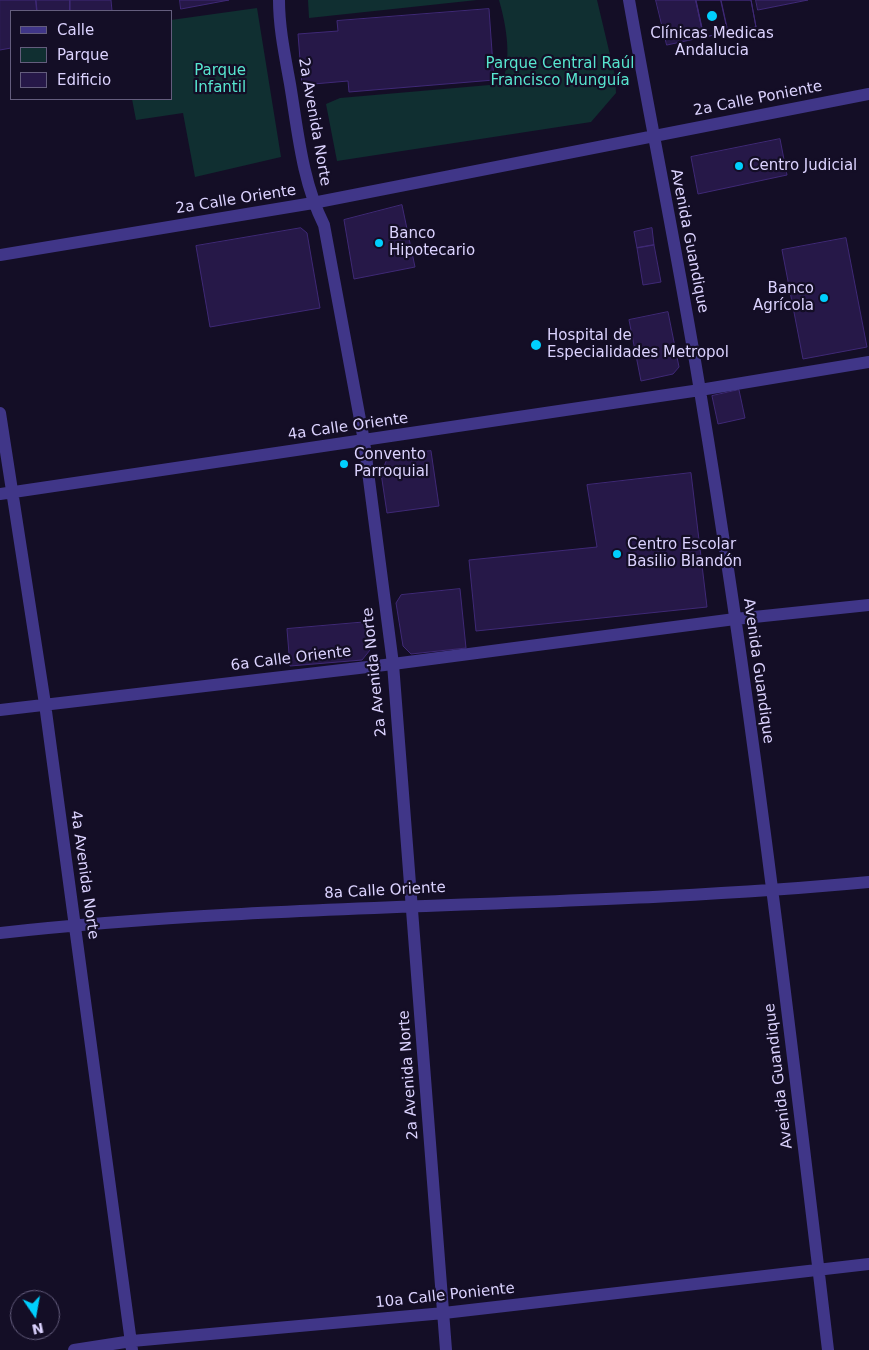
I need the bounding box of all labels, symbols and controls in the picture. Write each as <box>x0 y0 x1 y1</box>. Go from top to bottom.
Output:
marker: Clínicas Medicas Andalucia <box>705 9 719 23</box>
legend <box>10 10 172 100</box>
text: Calle <box>57 21 94 39</box>
place label: Clínicas Medicas Andalucia <box>650 25 774 60</box>
text: Parque <box>57 46 109 64</box>
park label: Parque Central Raúl Francisco Munguía <box>486 55 634 90</box>
street label: 2a Avenida Norte <box>294 57 334 187</box>
park label: Parque Infantil <box>194 62 246 97</box>
text: Edificio <box>57 71 111 89</box>
street label: 2a Calle Poniente <box>692 78 824 120</box>
place label: Centro Judicial <box>749 157 857 175</box>
marker: Centro Judicial <box>733 160 745 172</box>
street label: Avenida Guandique <box>666 167 712 315</box>
street label: 2a Calle Oriente <box>175 182 297 218</box>
place label: Banco Hipotecario <box>389 225 475 260</box>
marker: Banco Hipotecario <box>373 237 385 249</box>
place label: Banco Agrícola <box>753 280 814 315</box>
marker: Banco Agrícola <box>818 292 830 304</box>
place label: Hospital de Especialidades Metropol <box>547 327 729 362</box>
marker: Hospital de Especialidades Metropol <box>529 338 543 352</box>
street label: 4a Calle Oriente <box>287 410 409 444</box>
place label: Convento Parroquial <box>354 446 429 481</box>
marker: Convento Parroquial <box>338 458 350 470</box>
place label: Centro Escolar Basilio Blandón <box>627 536 742 571</box>
marker: Centro Escolar Basilio Blandón <box>611 548 623 560</box>
street label: Avenida Guandique <box>739 597 777 745</box>
street label: 2a Avenida Norte <box>359 607 391 737</box>
street label: 6a Calle Oriente <box>230 643 352 675</box>
street label: 4a Avenida Norte <box>66 809 102 941</box>
street label: 8a Calle Oriente <box>324 879 446 903</box>
street label: Avenida Guandique <box>761 1002 797 1150</box>
street label: 2a Avenida Norte <box>395 1010 423 1140</box>
street label: 10a Calle Poniente <box>374 1280 516 1312</box>
north arrow <box>10 1290 60 1340</box>
text: N <box>31 1320 45 1338</box>

